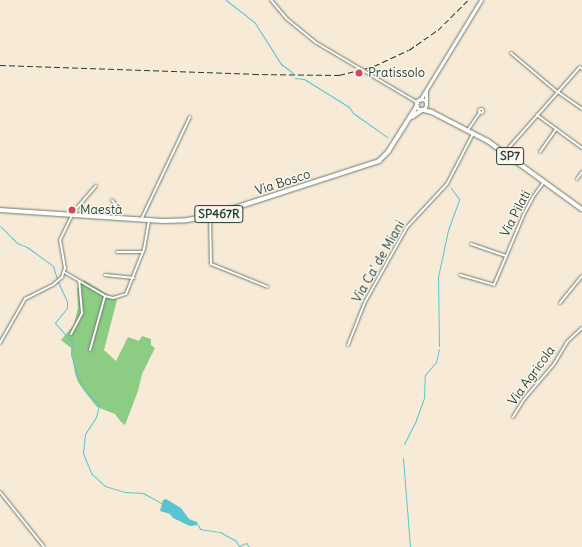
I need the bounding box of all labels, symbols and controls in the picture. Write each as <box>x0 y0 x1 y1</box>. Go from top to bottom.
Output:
place label: Pratissolo <box>368 65 425 81</box>
marker: Pratissolo <box>353 67 365 79</box>
road number: SP7 <box>496 146 524 166</box>
street label: Via Bosco <box>253 167 313 199</box>
street label: Via Pilati <box>498 188 534 240</box>
place label: Maestà <box>80 202 123 218</box>
road number: SP467R <box>194 204 244 224</box>
marker: Maestà <box>67 205 77 215</box>
street label: Via Ca' de Miani <box>349 218 409 306</box>
street label: Via Agricola <box>505 343 559 409</box>

